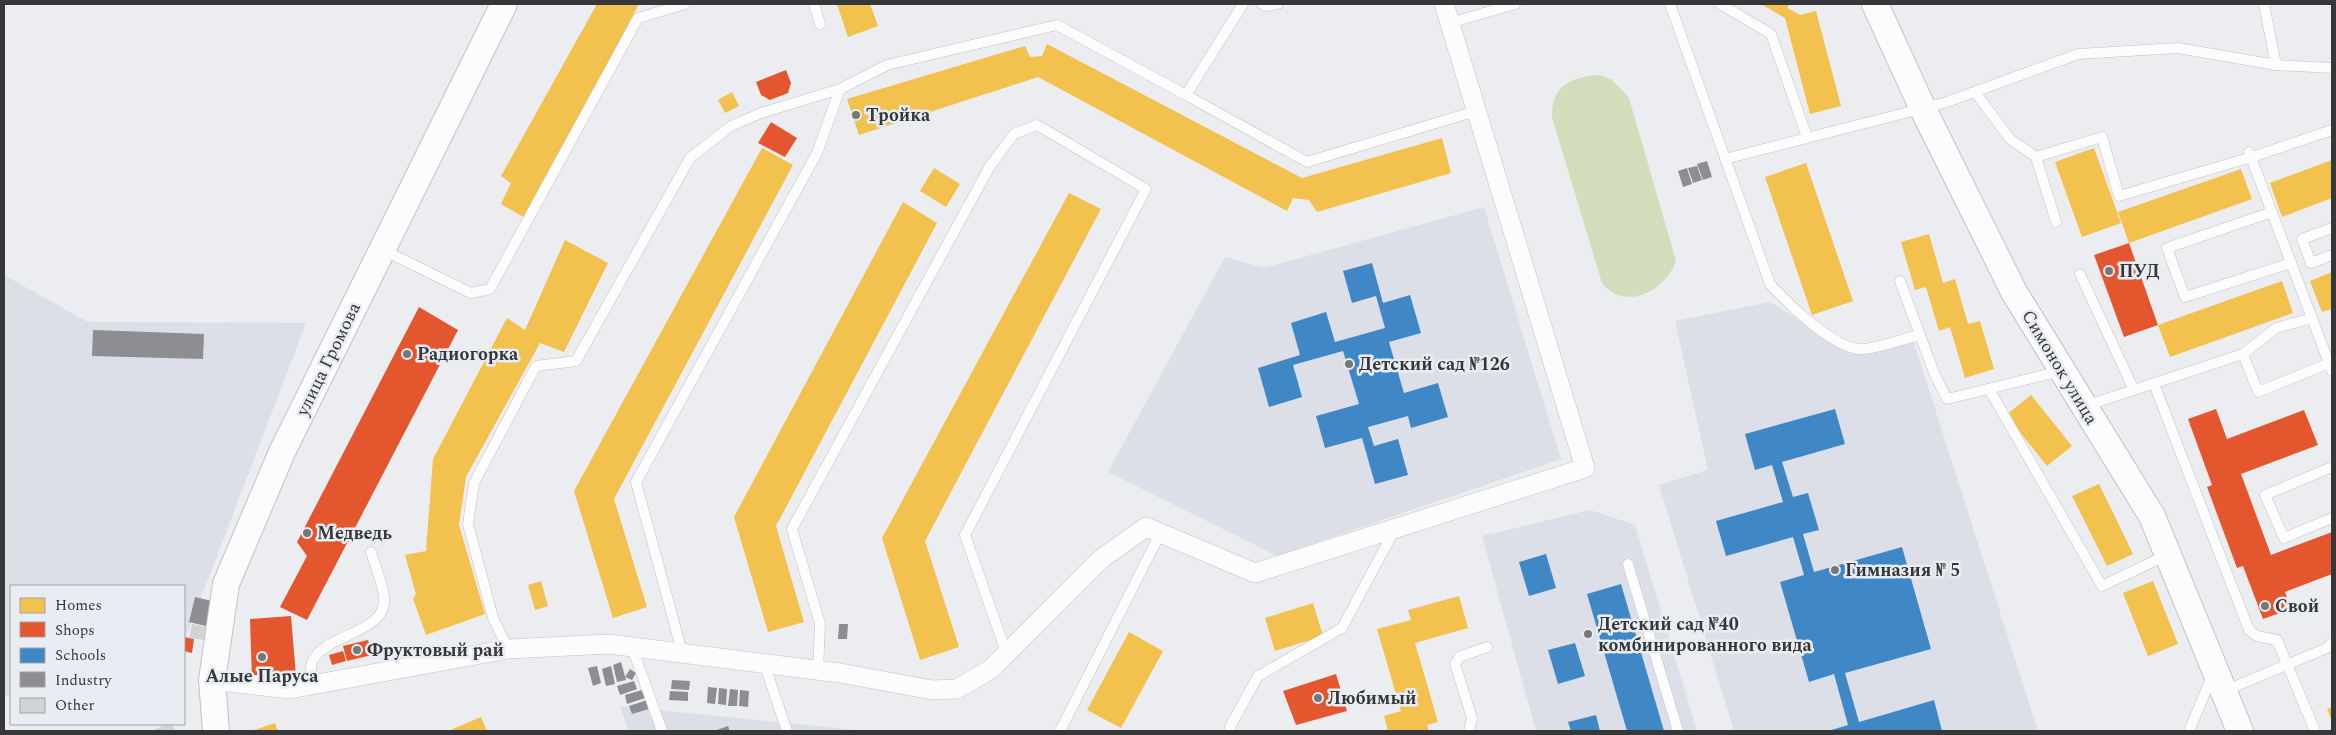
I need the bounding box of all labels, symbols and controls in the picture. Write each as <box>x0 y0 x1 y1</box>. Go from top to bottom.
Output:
place label: Тройка <box>866 102 931 129</box>
marker: Тройка <box>850 109 862 121</box>
place label: ПУД <box>2119 258 2160 285</box>
marker: ПУД <box>2103 265 2115 277</box>
street label: улица Громова <box>289 298 368 422</box>
street label: Симонок улица <box>2015 305 2105 430</box>
place label: Радиогорка <box>417 341 519 368</box>
marker: Радиогорка <box>401 348 413 360</box>
place label: Детский сад №126 <box>1359 351 1510 378</box>
marker: Детский сад №126 <box>1343 358 1355 370</box>
place label: Медведь <box>317 520 392 547</box>
marker: Медведь <box>301 527 313 539</box>
place label: Гимназия № 5 <box>1845 557 1960 584</box>
marker: Гимназия № 5 <box>1829 564 1841 576</box>
legend <box>10 585 185 725</box>
place label: Свой <box>2275 593 2319 620</box>
text: Homes <box>55 594 102 617</box>
marker: Свой <box>2259 600 2271 612</box>
place label: Детский сад №40 комбинированного вида <box>1598 611 1812 659</box>
text: Shops <box>55 619 95 642</box>
marker: Детский сад №40 комбинированного вида <box>1582 628 1594 640</box>
place label: Фруктовый рай <box>367 637 504 664</box>
text: Schools <box>55 644 106 667</box>
marker: Фруктовый рай <box>351 644 363 656</box>
marker: Алые Паруса <box>256 651 268 663</box>
place label: Алые Паруса <box>205 663 319 690</box>
text: Industry <box>55 669 112 692</box>
place label: Любимый <box>1328 685 1417 712</box>
marker: Любимый <box>1312 692 1324 704</box>
text: Other <box>55 694 94 717</box>

